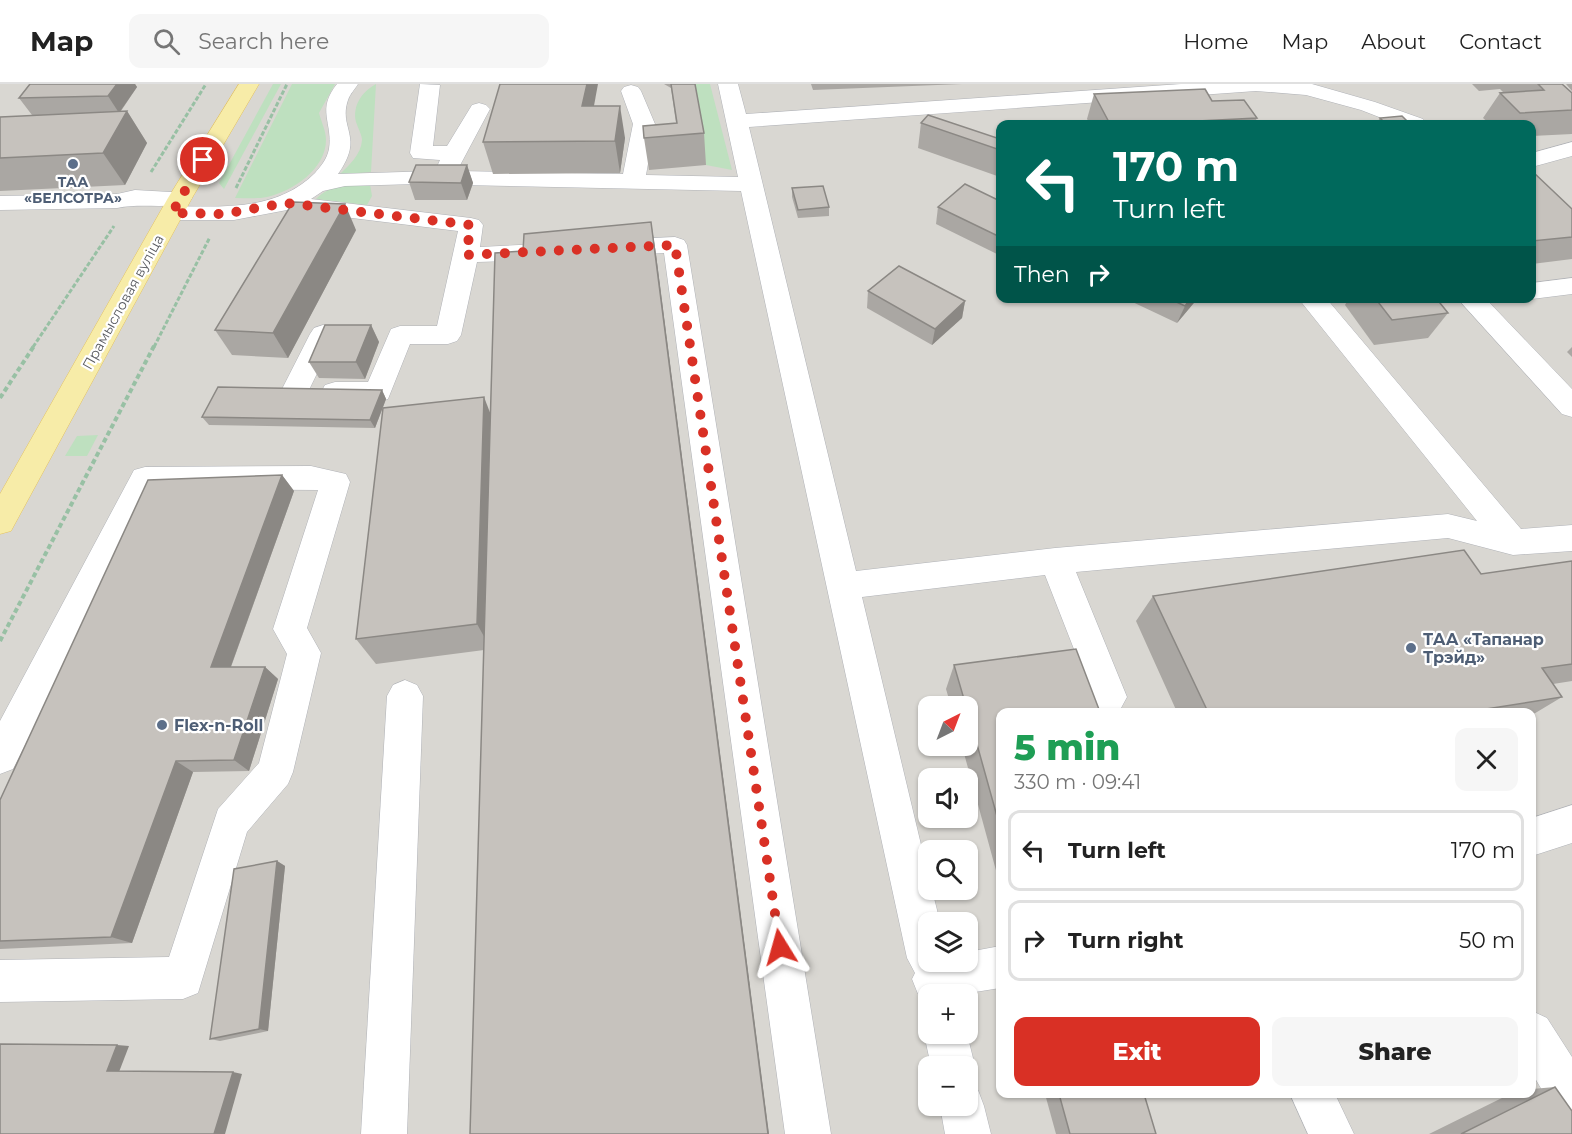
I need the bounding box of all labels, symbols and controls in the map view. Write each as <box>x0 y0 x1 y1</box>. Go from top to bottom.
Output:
search box <box>129 14 549 68</box>
text: Map <box>30 24 93 58</box>
icon: search <box>150 25 183 58</box>
text: Search here <box>198 28 329 55</box>
text: Home <box>1183 29 1248 54</box>
text: Map <box>1281 29 1328 54</box>
text: About <box>1361 29 1426 54</box>
text: Contact <box>1459 29 1542 54</box>
pin <box>177 134 228 185</box>
text: 170 m <box>1113 140 1239 192</box>
icon: arrive <box>186 143 219 176</box>
icon: left <box>1014 144 1092 222</box>
marker: ТАА «БЕЛСОТРА» <box>66 157 80 171</box>
place label: ТАА «БЕЛСОТРА» <box>24 173 122 207</box>
text: Turn left <box>1113 192 1226 225</box>
street label: Прамысловая вуліца <box>78 231 168 373</box>
icon: right <box>1082 258 1115 291</box>
text: Then <box>1014 261 1070 288</box>
place label: ТАА «Тапанар Трэйд» <box>1423 630 1544 667</box>
marker: ТАА «Тапанар Трэйд» <box>1404 641 1418 655</box>
north arrow <box>918 696 978 756</box>
map controls <box>918 696 978 1116</box>
place label: Flex-n-Roll <box>174 716 263 735</box>
marker: Flex-n-Roll <box>155 718 169 732</box>
text: 5 min <box>1014 725 1120 769</box>
button: close <box>1455 728 1518 791</box>
button: sound <box>918 768 978 828</box>
text: 330 m · 09:41 <box>1014 770 1141 794</box>
icon: left <box>1017 834 1050 867</box>
text: Turn left <box>1068 837 1166 864</box>
text: 170 m <box>1451 837 1515 864</box>
button: search <box>918 840 978 900</box>
button: layers <box>918 912 978 972</box>
position arrow <box>748 915 812 979</box>
icon: right <box>1017 924 1050 957</box>
text: Turn right <box>1068 927 1183 954</box>
text: 50 m <box>1459 927 1515 954</box>
button: + <box>918 984 978 1044</box>
button: Exit <box>1014 1017 1260 1086</box>
button: Share <box>1272 1017 1518 1086</box>
button: − <box>918 1056 978 1116</box>

